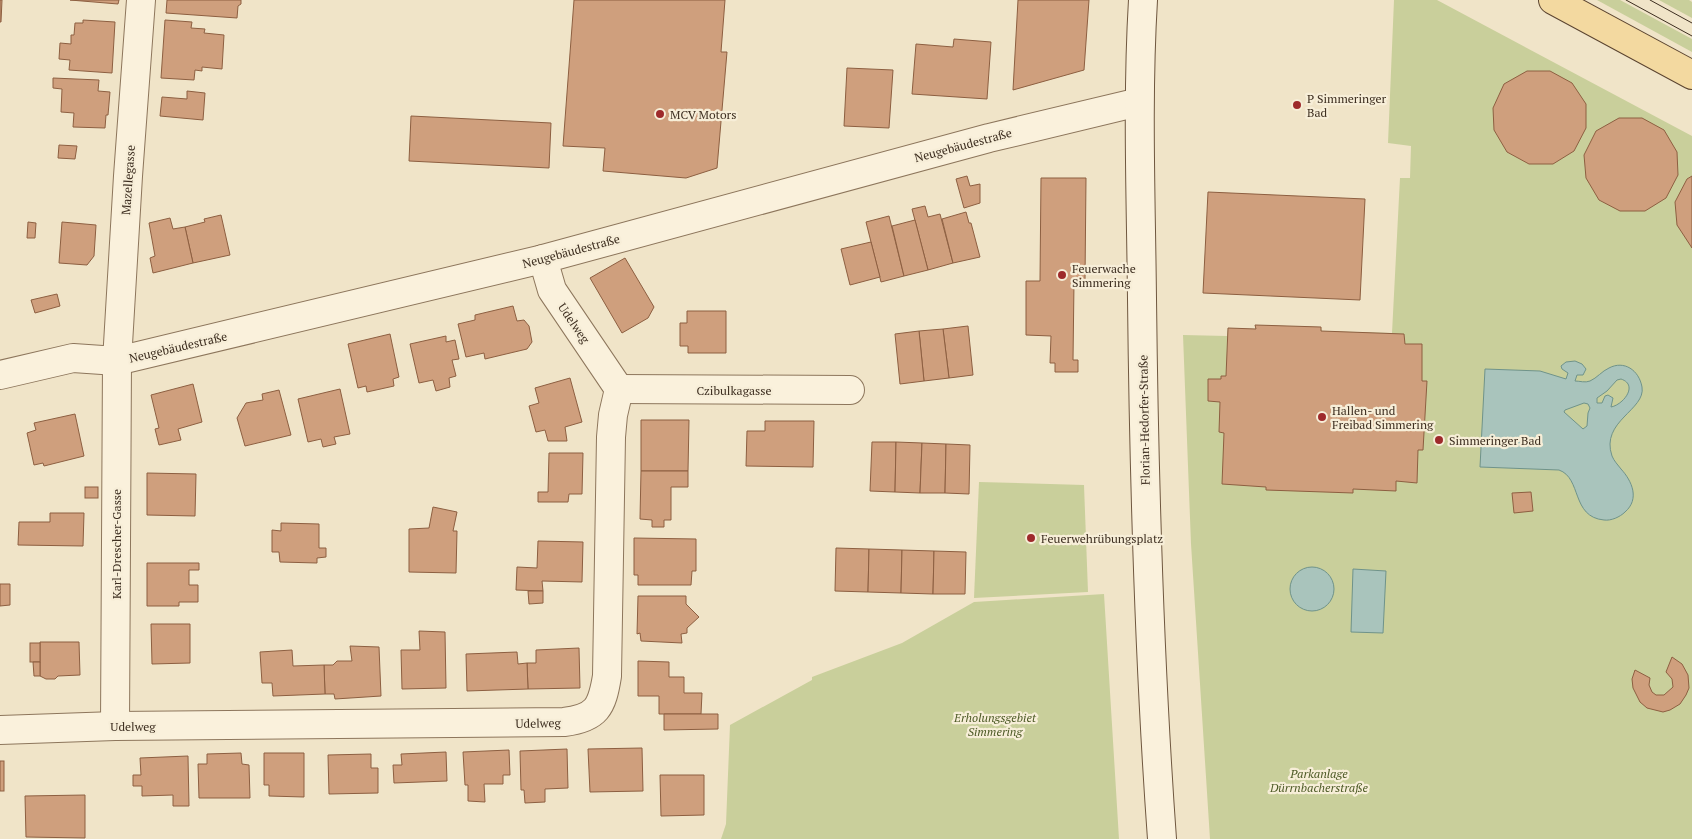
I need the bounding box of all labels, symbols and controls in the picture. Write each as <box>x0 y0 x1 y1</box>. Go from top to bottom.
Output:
place label: P Simmeringer Bad <box>1307 91 1387 120</box>
marker: P Simmeringer Bad <box>1291 99 1303 111</box>
place label: MCV Motors <box>670 107 736 122</box>
marker: MCV Motors <box>654 108 666 120</box>
street label: Neugebäudestraße <box>913 125 1013 165</box>
street label: Mazellegasse <box>118 144 138 216</box>
street label: Neugebäudestraße <box>521 231 621 271</box>
place label: Feuerwache Simmering <box>1072 261 1136 290</box>
marker: Feuerwache Simmering <box>1056 269 1068 281</box>
street label: Udelweg <box>555 300 593 347</box>
street label: Neugebäudestraße <box>127 328 229 366</box>
street label: Florian-Hedorfer-Straße <box>1135 355 1153 485</box>
street label: Czibulkagasse <box>696 383 772 398</box>
place label: Hallen- und Freibad Simmering <box>1332 403 1434 432</box>
marker: Hallen- und Freibad Simmering <box>1316 411 1328 423</box>
place label: Simmeringer Bad <box>1449 433 1541 448</box>
marker: Simmeringer Bad <box>1433 434 1445 446</box>
street label: Karl-Drescher-Gasse <box>109 489 124 599</box>
place label: Feuerwehrübungsplatz <box>1041 531 1163 546</box>
marker: Feuerwehrübungsplatz <box>1025 532 1037 544</box>
park label: Erholungsgebiet Simmering <box>953 710 1037 739</box>
street label: Udelweg <box>515 715 561 731</box>
street label: Udelweg <box>110 719 156 734</box>
park label: Parkanlage Dürrnbacherstraße <box>1269 766 1369 795</box>

